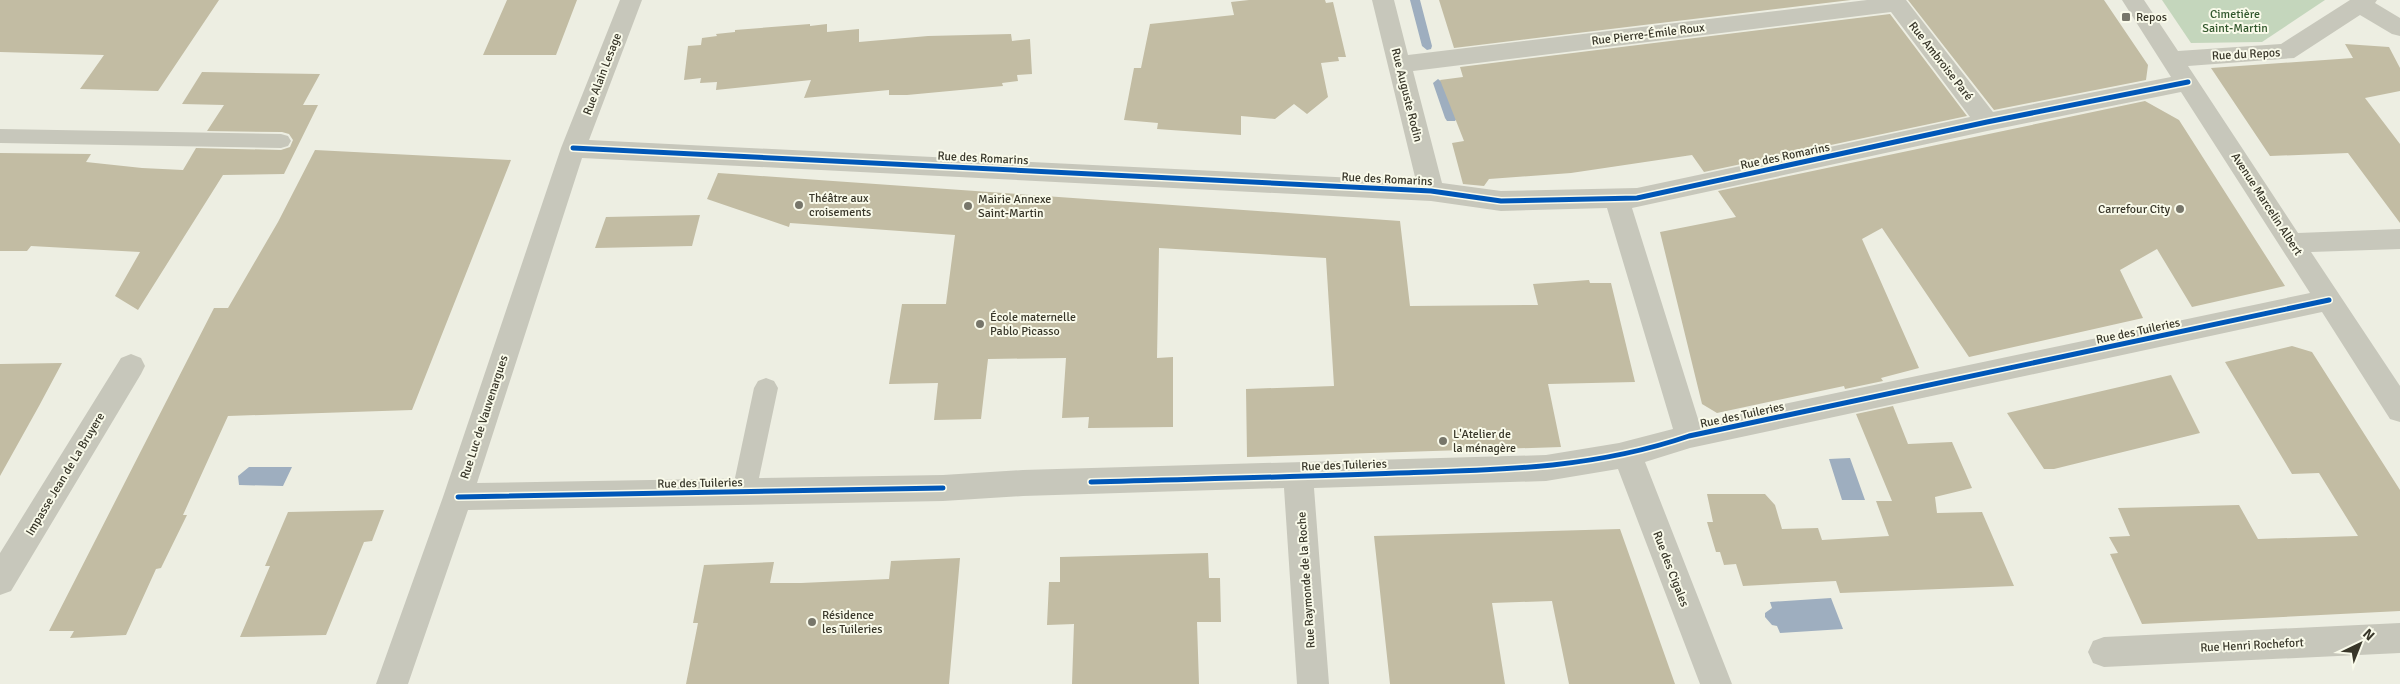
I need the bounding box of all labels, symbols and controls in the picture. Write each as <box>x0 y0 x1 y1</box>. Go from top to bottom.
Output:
park label: Cimetière Saint-Martin <box>2202 7 2268 36</box>
place label: Repos <box>2136 10 2167 25</box>
marker: Repos <box>2120 11 2132 23</box>
street label: Rue Ambroise Paré <box>1905 19 1976 104</box>
street label: Rue Pierre-Émile Roux <box>1591 20 1706 49</box>
street label: Rue Alain Lesage <box>580 31 625 117</box>
street label: Rue du Repos <box>2211 45 2281 64</box>
street label: Rue Auguste Rodin <box>1388 47 1425 144</box>
street label: Rue des Romarins <box>1739 140 1831 173</box>
street label: Rue des Romarins <box>937 149 1029 168</box>
street label: Avenue Marcelin Albert <box>2228 150 2305 259</box>
street label: Rue des Romarins <box>1341 170 1433 189</box>
place label: Théâtre aux croisements <box>809 191 871 220</box>
place label: Mairie Annexe Saint-Martin <box>978 192 1051 221</box>
marker: Théâtre aux croisements <box>793 199 805 211</box>
marker: Mairie Annexe Saint-Martin <box>962 200 974 212</box>
place label: Carrefour City <box>2098 202 2170 217</box>
marker: Carrefour City <box>2174 203 2186 215</box>
place label: École maternelle Pablo Picasso <box>990 310 1076 339</box>
street label: Rue des Tuileries <box>2095 315 2182 348</box>
marker: École maternelle Pablo Picasso <box>974 318 986 330</box>
street label: Rue Luc de Vauvenargues <box>457 353 512 481</box>
street label: Rue des Tuileries <box>1699 399 1786 432</box>
street label: Impasse Jean de La Bruyere <box>23 410 108 539</box>
place label: L'Atelier de la ménagère <box>1453 427 1516 456</box>
marker: L'Atelier de la ménagère <box>1437 435 1449 447</box>
street label: Rue des Tuileries <box>1301 457 1387 474</box>
street label: Rue des Tuileries <box>657 475 743 492</box>
street label: Rue Raymonde de la Roche <box>1294 511 1319 649</box>
street label: Rue des Cigales <box>1649 529 1692 609</box>
place label: Résidence les Tuileries <box>822 608 883 637</box>
marker: Résidence les Tuileries <box>806 616 818 628</box>
north arrow <box>2335 619 2385 669</box>
text: N <box>2359 625 2378 644</box>
street label: Rue Henri Rochefort <box>2200 635 2304 656</box>

